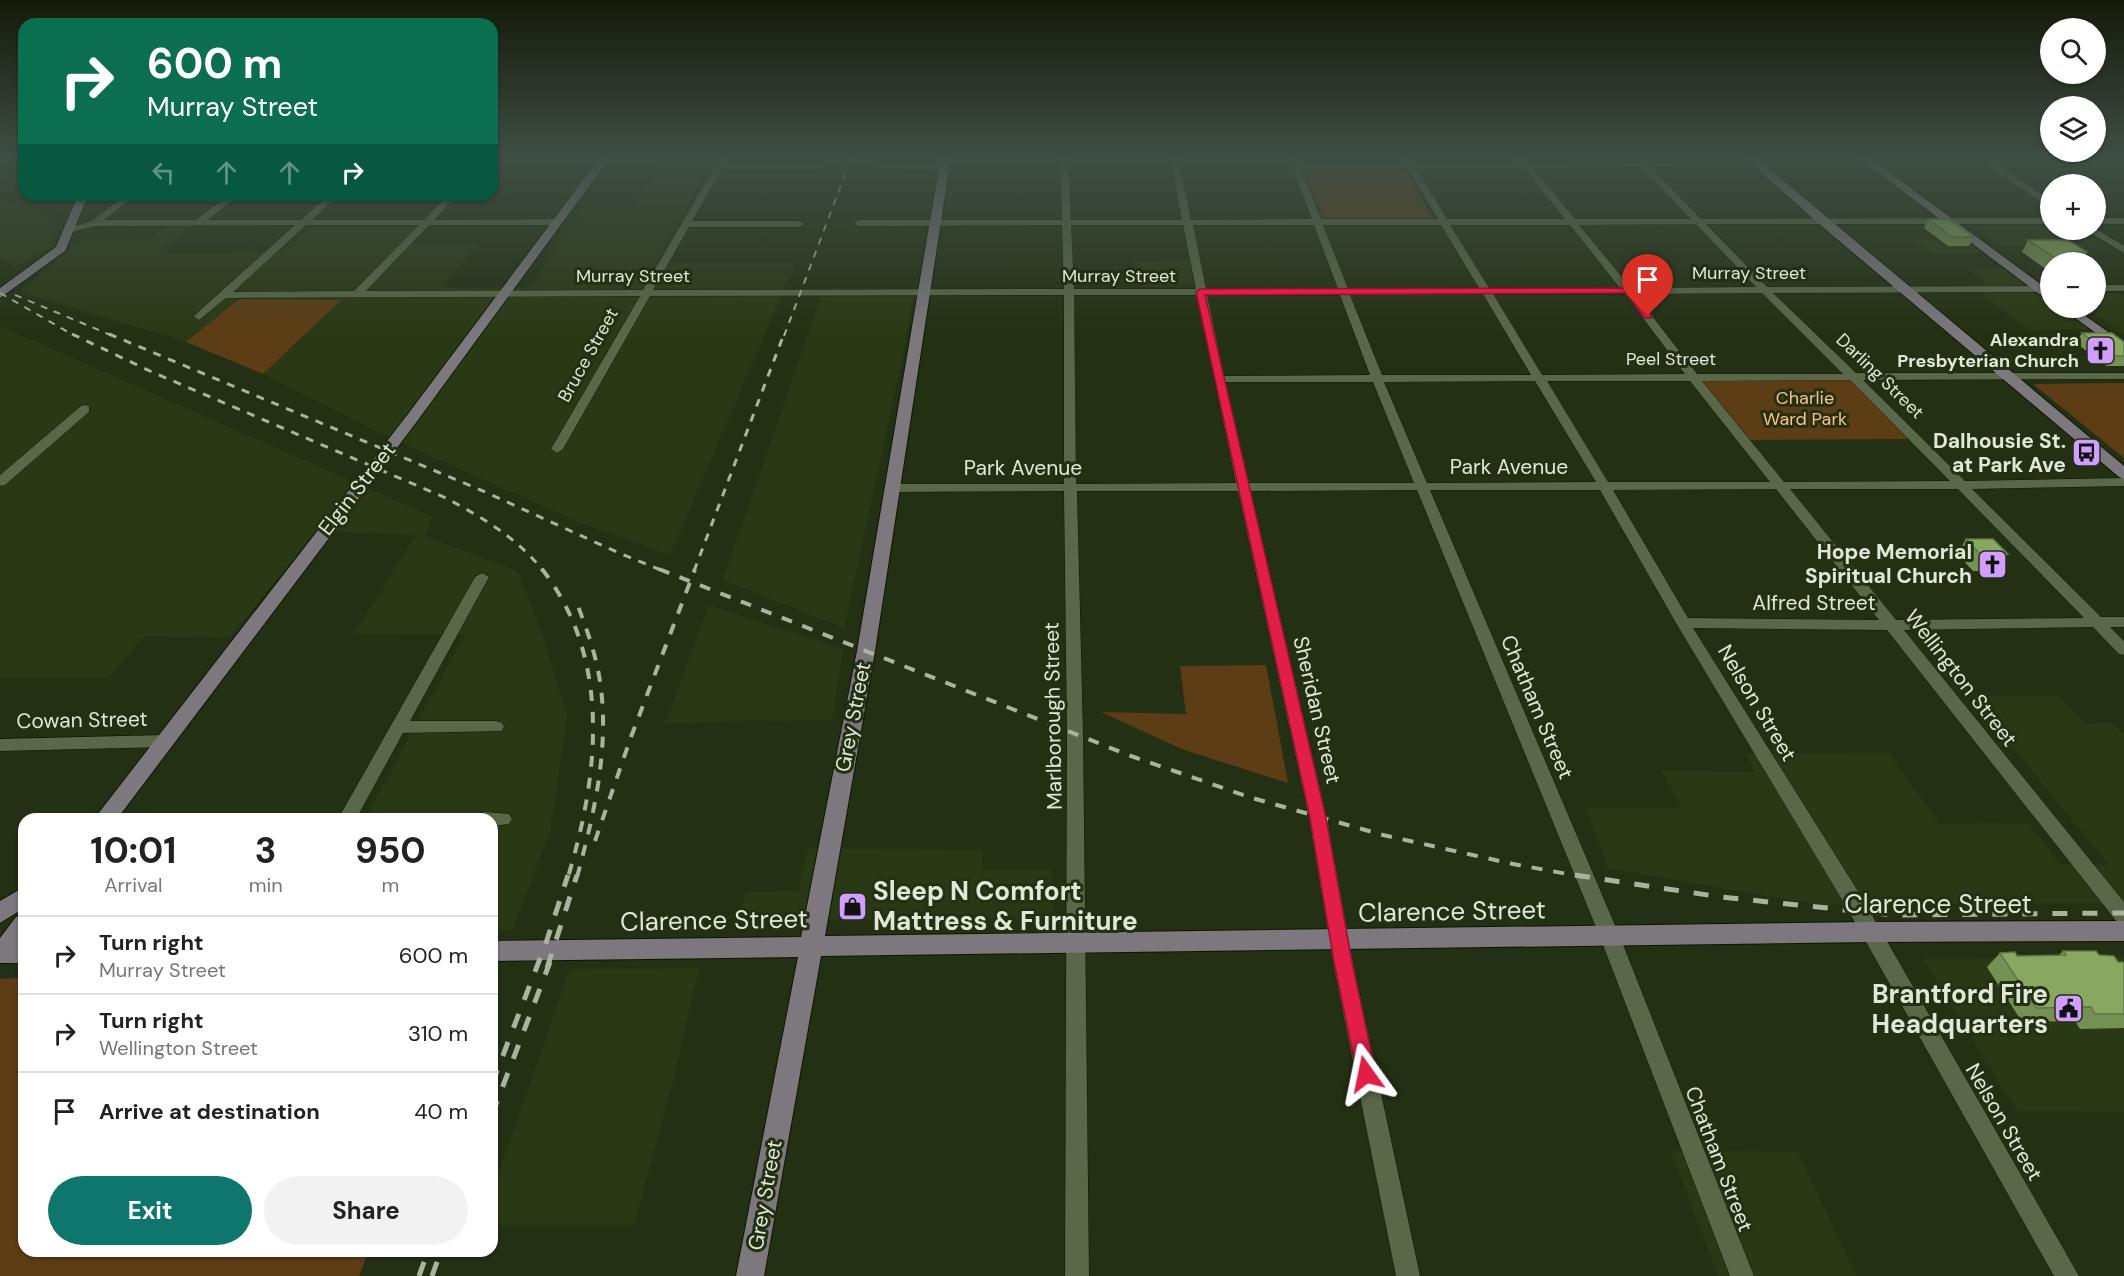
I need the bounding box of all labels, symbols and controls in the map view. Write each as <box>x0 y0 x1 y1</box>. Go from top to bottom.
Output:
map controls <box>2040 18 2106 318</box>
button: search <box>2040 18 2106 84</box>
text: 600 m <box>147 36 282 91</box>
icon: right <box>48 42 126 120</box>
text: Murray Street <box>147 89 318 124</box>
button: layers <box>2040 96 2106 162</box>
icon: left <box>147 156 180 189</box>
icon: ahead <box>210 156 243 189</box>
icon: ahead <box>273 156 306 189</box>
icon: right <box>336 156 369 189</box>
button: + <box>2040 174 2106 240</box>
button: − <box>2040 252 2106 318</box>
pin <box>1622 254 1673 316</box>
street label: Murray Street <box>1692 261 1806 285</box>
icon: arrive <box>1631 263 1664 296</box>
street label: Murray Street <box>576 264 690 288</box>
street label: Murray Street <box>1062 264 1176 288</box>
street label: Bruce Street <box>552 304 624 406</box>
street label: Darling Street <box>1831 328 1929 424</box>
place label: Alexandra Presbyterian Church <box>1897 328 2079 373</box>
church icon: Alexandra Presbyterian Church <box>2084 334 2116 366</box>
street label: Peel Street <box>1626 347 1716 371</box>
park label: Charlie Ward Park <box>1763 386 1847 431</box>
place label: Dalhousie St. at Park Ave <box>1933 427 2066 479</box>
street label: Elgin Street <box>312 437 402 541</box>
bus stop icon: Dalhousie St. at Park Ave <box>2071 437 2103 469</box>
street label: Park Avenue <box>1450 453 1568 481</box>
street label: Park Avenue <box>964 454 1082 482</box>
place label: Hope Memorial Spiritual Church <box>1805 538 1972 590</box>
church icon: Hope Memorial Spiritual Church <box>1977 548 2009 580</box>
street label: Alfred Street <box>1752 589 1876 617</box>
street label: Wellington Street <box>1899 604 2023 752</box>
street label: Marlborough Street <box>1037 622 1069 810</box>
street label: Chatham Street <box>1494 631 1580 783</box>
street label: Sheridan Street <box>1286 633 1348 787</box>
street label: Nelson Street <box>1711 640 1803 766</box>
street label: Grey Street <box>829 660 877 774</box>
street label: Cowan Street <box>16 705 148 735</box>
text: 10:01 <box>90 827 176 874</box>
text: 3 <box>255 827 277 874</box>
text: 950 <box>355 827 426 874</box>
text: Arrival <box>104 872 162 898</box>
text: min <box>249 872 283 898</box>
text: m <box>381 872 399 898</box>
place label: Sleep N Comfort Mattress & Furniture <box>873 874 1138 938</box>
street label: Clarence Street <box>1844 887 2032 921</box>
shop icon: Sleep N Comfort Mattress & Furniture <box>836 890 868 922</box>
street label: Clarence Street <box>1358 892 1546 930</box>
street label: Clarence Street <box>620 901 808 939</box>
text: Turn right <box>99 928 204 957</box>
icon: right <box>48 939 81 972</box>
text: 600 m <box>399 941 468 970</box>
text: Murray Street <box>99 957 226 983</box>
place label: Brantford Fire Headquarters <box>1872 977 2048 1041</box>
public building icon: Brantford Fire Headquarters <box>2053 993 2085 1025</box>
text: Turn right <box>99 1006 204 1035</box>
icon: right <box>48 1017 81 1050</box>
text: 310 m <box>408 1019 468 1048</box>
text: Wellington Street <box>99 1035 258 1061</box>
position arrow <box>1334 1042 1398 1106</box>
street label: Nelson Street <box>1959 1058 2049 1186</box>
street label: Chatham Street <box>1678 1082 1760 1236</box>
icon: arrive <box>48 1095 81 1128</box>
text: Arrive at destination <box>99 1097 320 1126</box>
text: 40 m <box>414 1097 468 1126</box>
street label: Grey Street <box>742 1138 788 1252</box>
button: Exit <box>48 1176 252 1245</box>
button: Share <box>264 1176 468 1245</box>

